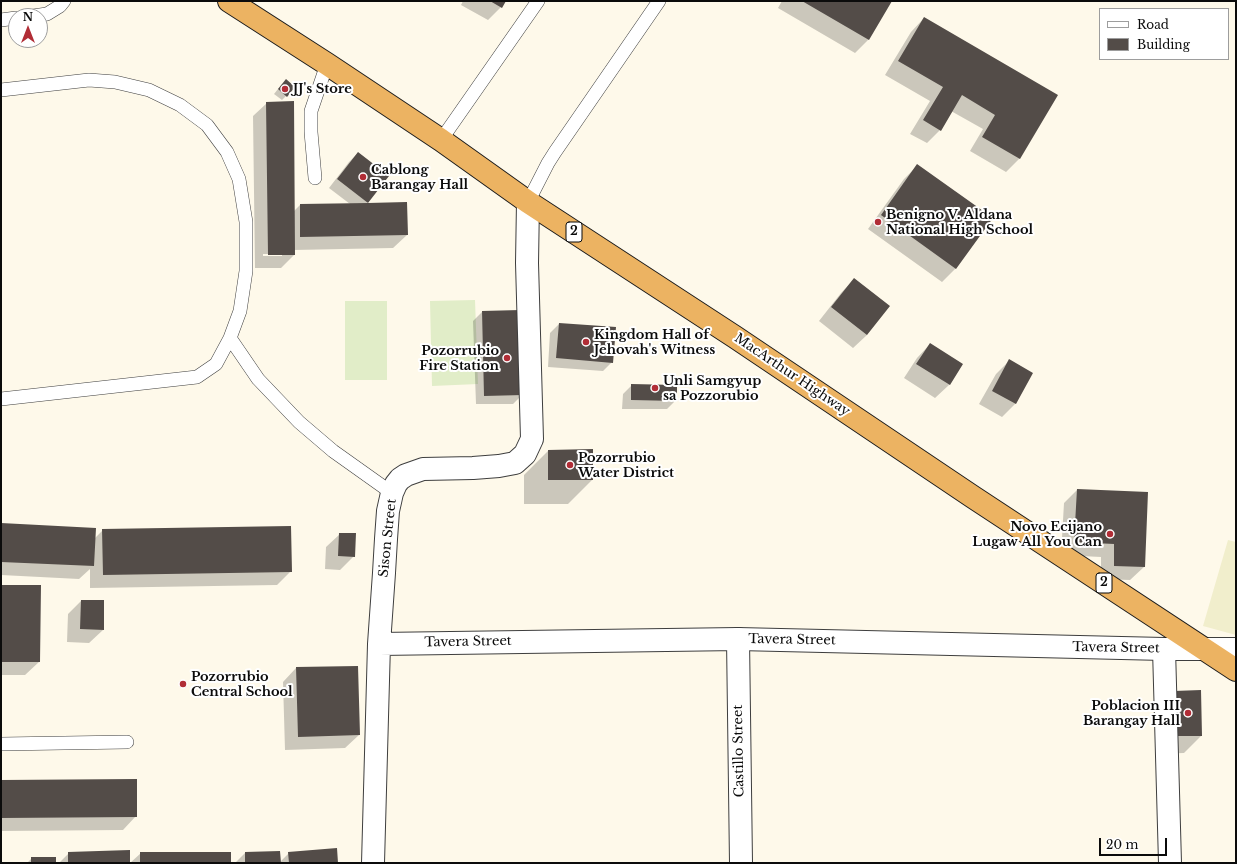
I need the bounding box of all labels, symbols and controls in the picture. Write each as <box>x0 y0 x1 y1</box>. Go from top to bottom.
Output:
north arrow <box>8 8 48 48</box>
legend <box>1099 8 1229 60</box>
text: N <box>23 10 33 24</box>
text: Road <box>1137 17 1169 32</box>
text: Building <box>1137 37 1190 52</box>
place label: JJ's Store <box>293 81 352 97</box>
marker: JJ's Store <box>280 84 290 94</box>
place label: Cablong Barangay Hall <box>371 162 468 193</box>
marker: Cablong Barangay Hall <box>358 172 368 182</box>
place label: Benigno V. Aldana National High School <box>886 207 1033 238</box>
marker: Benigno V. Aldana National High School <box>873 217 883 227</box>
road number: 2 <box>566 222 582 242</box>
place label: Kingdom Hall of Jehovah's Witness <box>594 327 715 358</box>
street label: MacArthur Highway <box>731 330 853 420</box>
marker: Kingdom Hall of Jehovah's Witness <box>581 337 591 347</box>
place label: Pozorrubio Fire Station <box>419 343 499 374</box>
marker: Pozorrubio Fire Station <box>502 353 512 363</box>
place label: Unli Samgyup sa Pozzorubio <box>663 373 761 404</box>
marker: Unli Samgyup sa Pozzorubio <box>650 383 660 393</box>
place label: Pozorrubio Water District <box>578 450 674 481</box>
marker: Pozorrubio Water District <box>565 460 575 470</box>
street label: Sison Street <box>376 498 400 578</box>
place label: Novo Ecijano Lugaw All You Can <box>972 519 1102 550</box>
marker: Novo Ecijano Lugaw All You Can <box>1105 529 1115 539</box>
road number: 2 <box>1096 573 1112 593</box>
street label: Tavera Street <box>748 631 836 649</box>
street label: Tavera Street <box>424 633 512 651</box>
street label: Tavera Street <box>1072 639 1160 657</box>
place label: Pozorrubio Central School <box>191 669 293 700</box>
marker: Pozorrubio Central School <box>178 679 188 689</box>
place label: Poblacion III Barangay Hall <box>1083 698 1180 729</box>
street label: Castillo Street <box>730 705 748 797</box>
marker: Poblacion III Barangay Hall <box>1183 708 1193 718</box>
scale bar <box>1101 830 1169 856</box>
text: 20 m <box>1106 837 1138 852</box>

